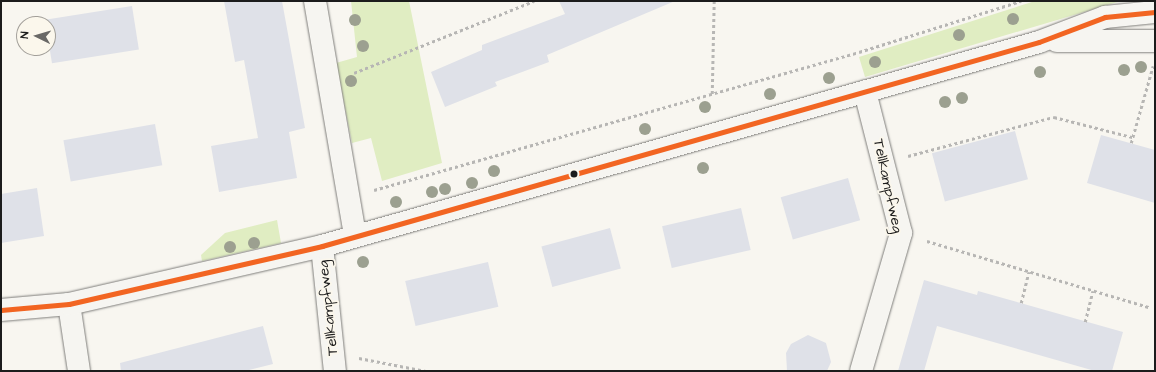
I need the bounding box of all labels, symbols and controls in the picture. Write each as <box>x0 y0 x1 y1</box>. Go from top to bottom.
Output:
north arrow <box>16 16 56 56</box>
text: N <box>17 31 32 39</box>
street label: Tellkampfweg <box>869 137 907 235</box>
unlabelled marker <box>569 169 579 179</box>
street label: Tellkampfweg <box>314 259 342 357</box>

